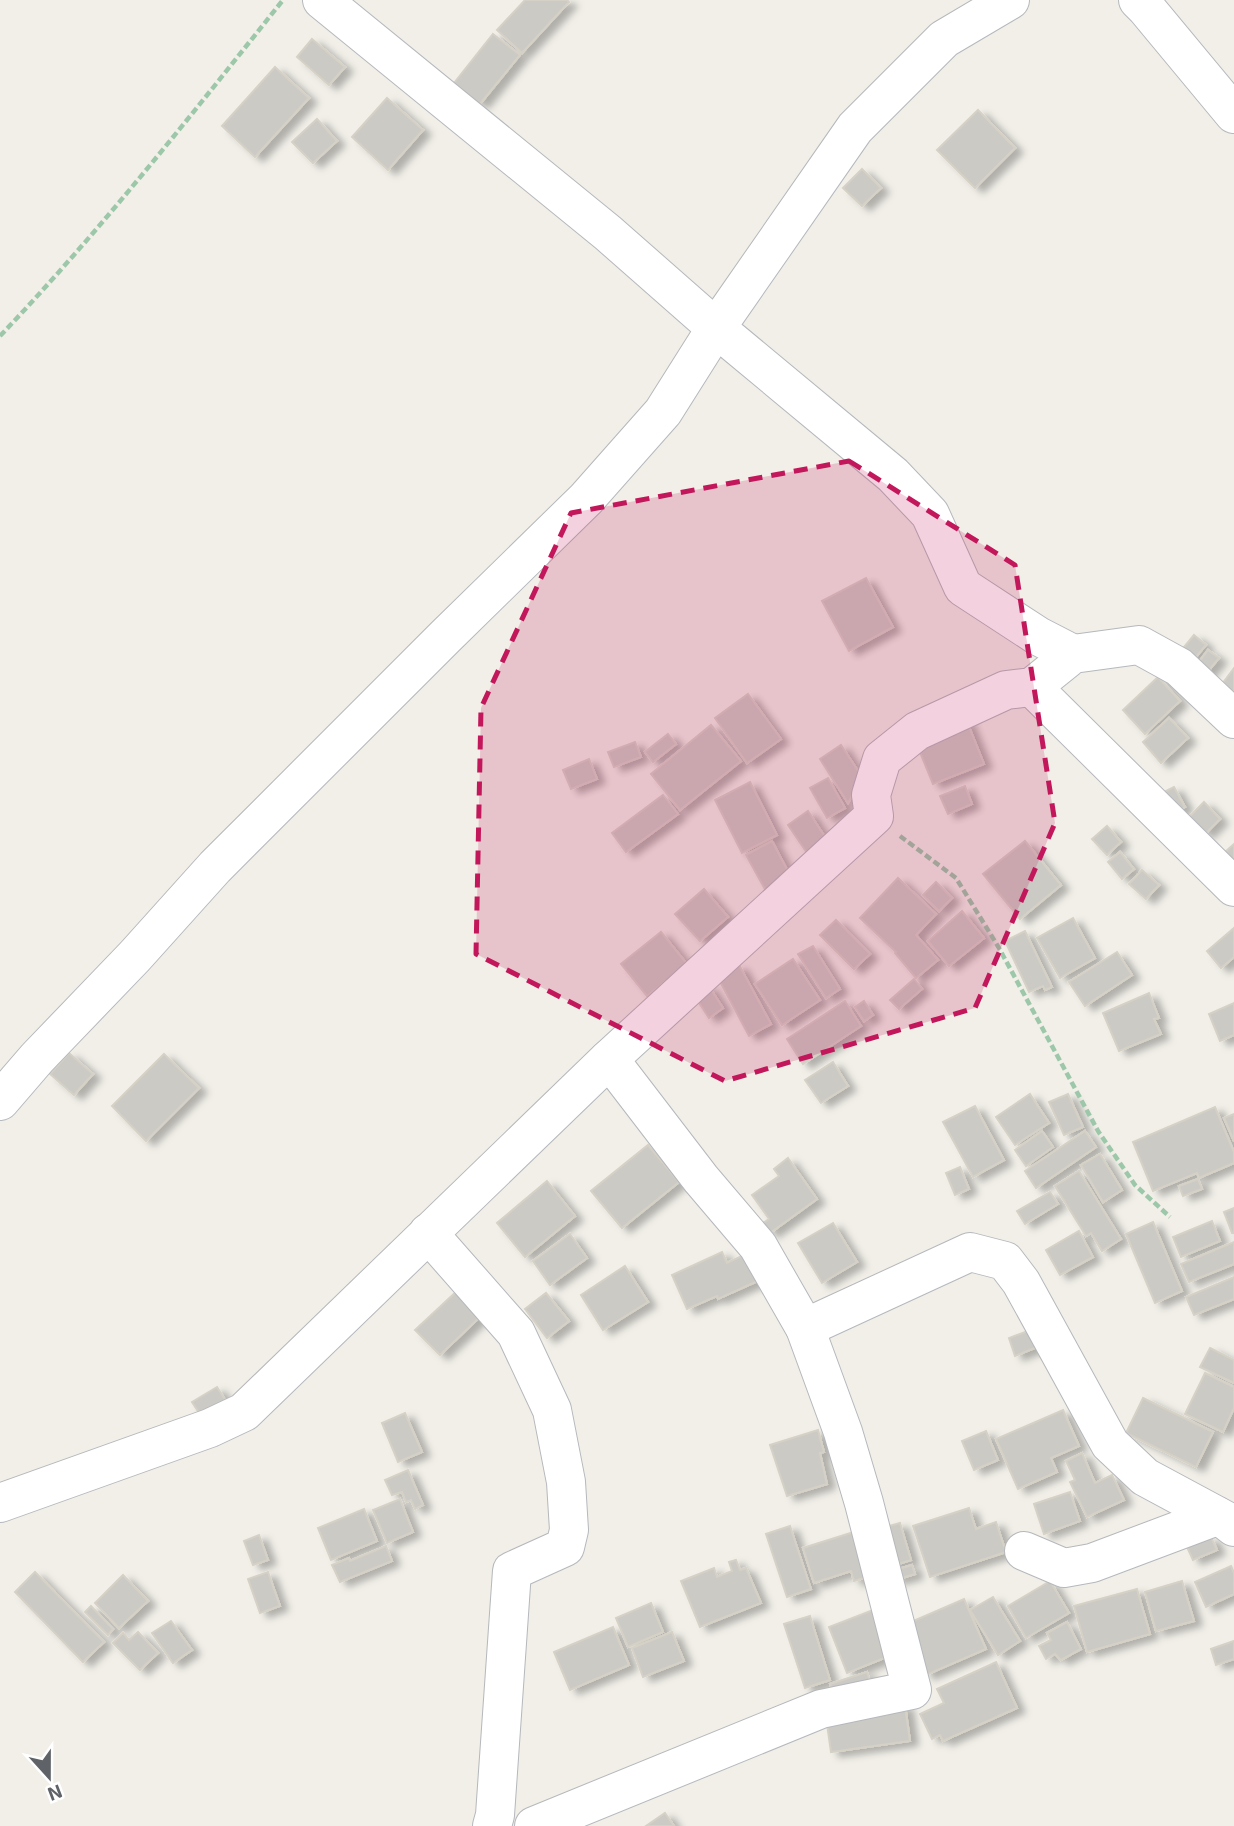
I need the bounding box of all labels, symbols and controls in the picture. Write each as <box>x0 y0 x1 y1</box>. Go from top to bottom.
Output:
north arrow <box>14 1742 84 1812</box>
text: N <box>45 1780 66 1807</box>

